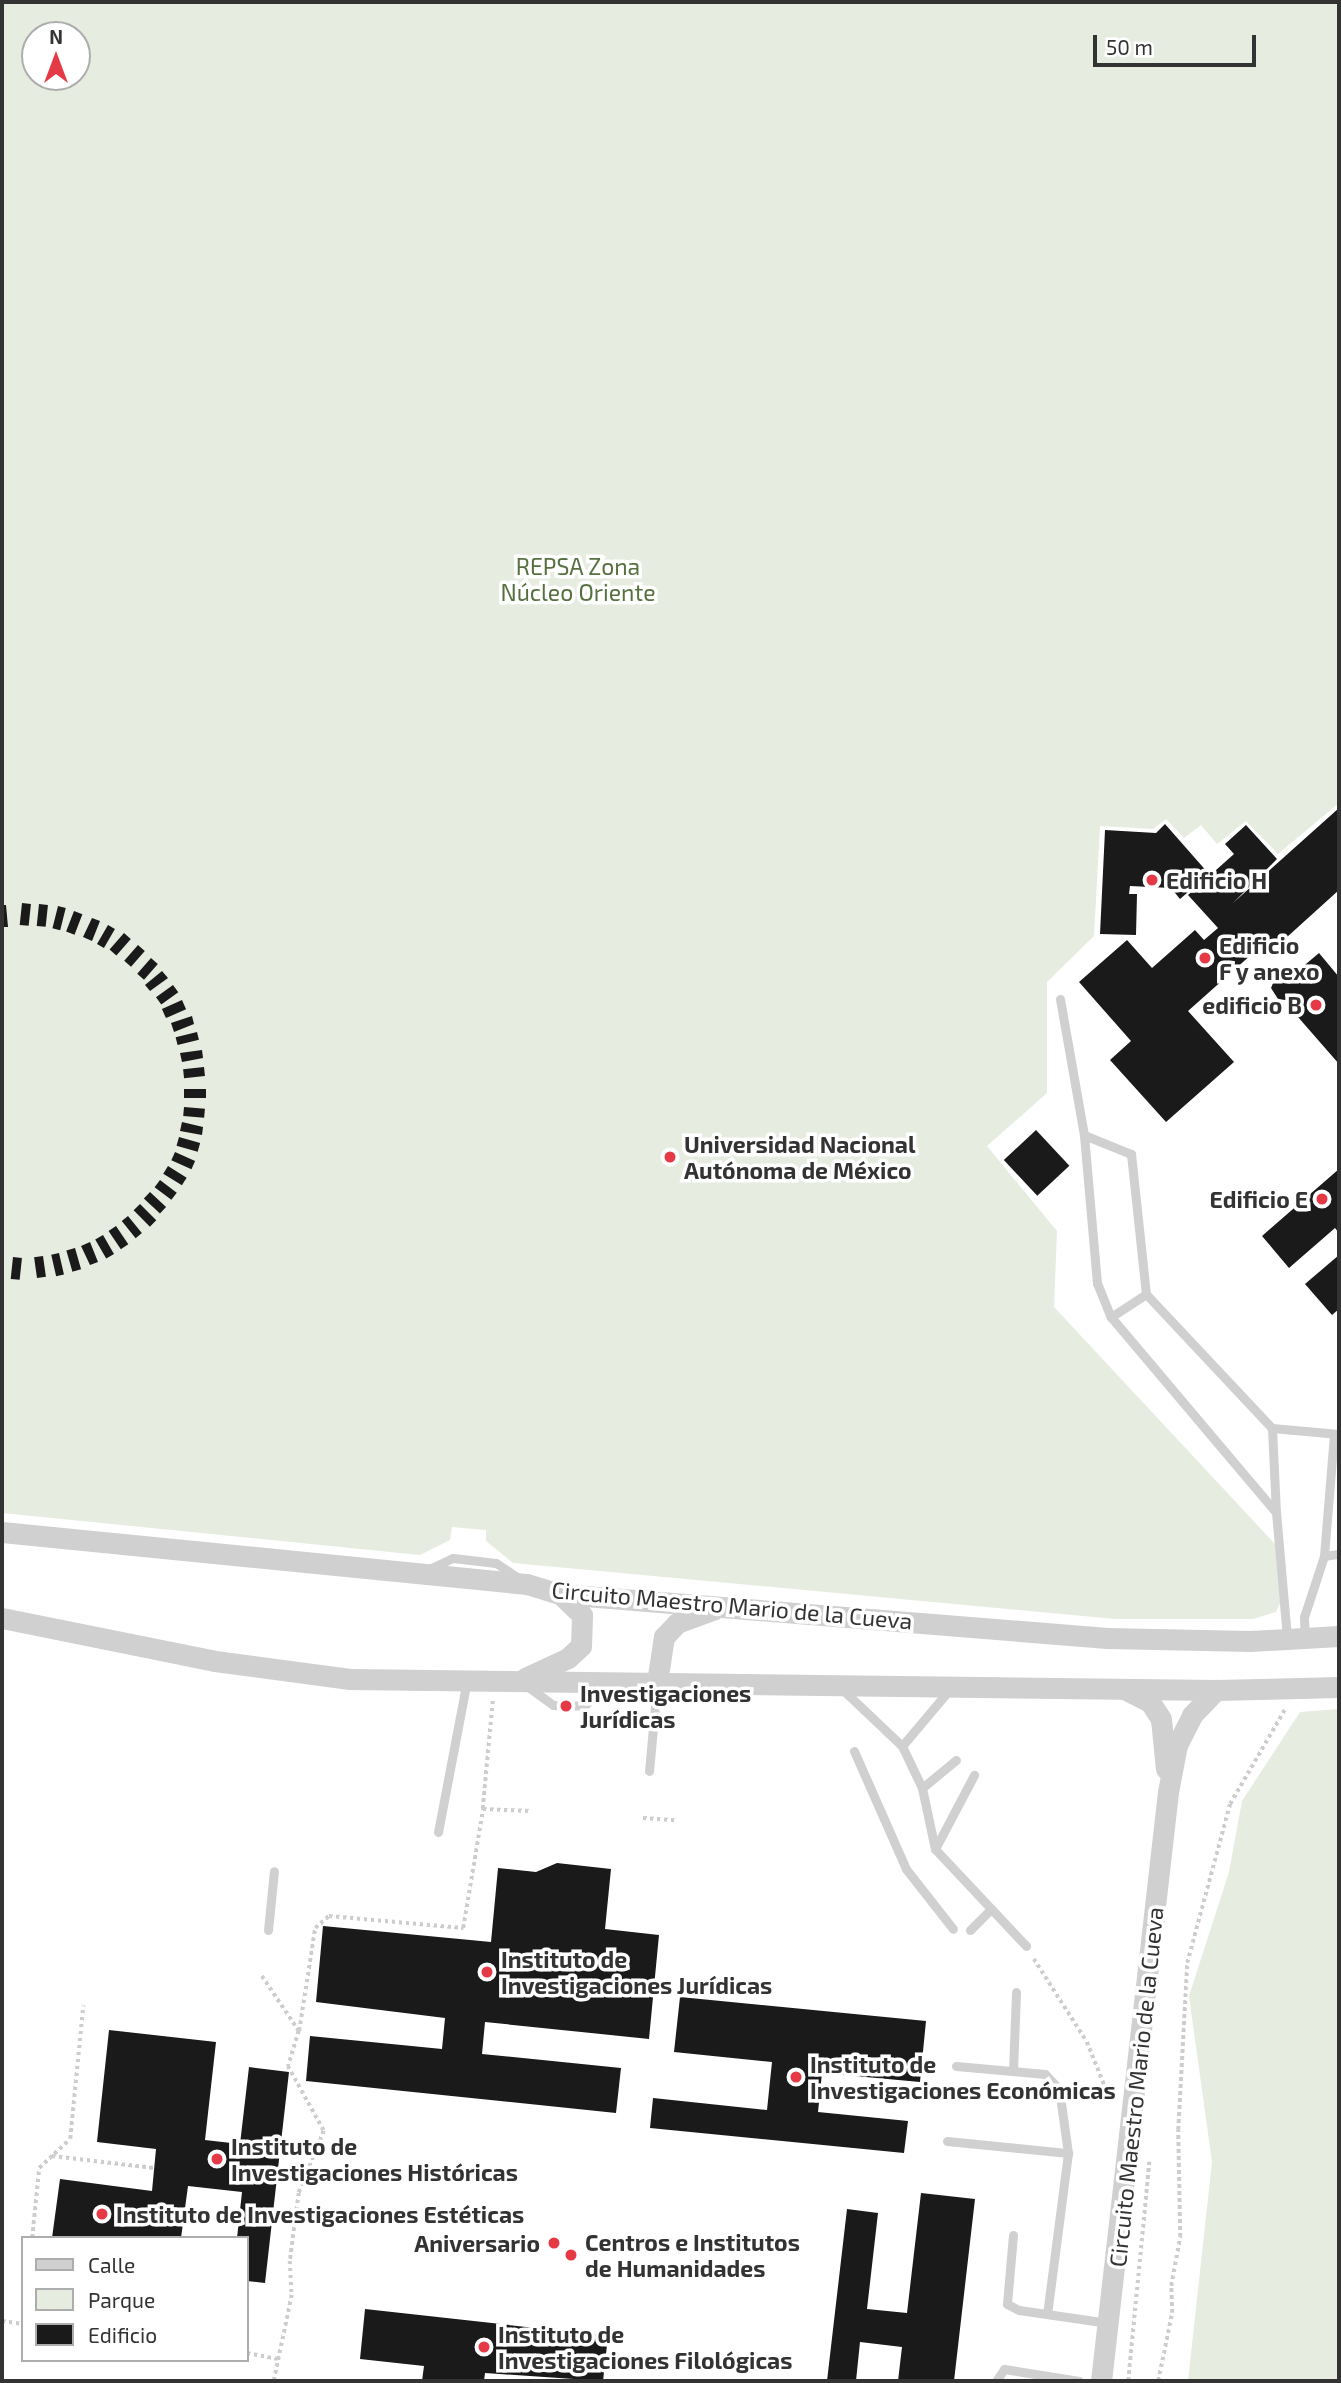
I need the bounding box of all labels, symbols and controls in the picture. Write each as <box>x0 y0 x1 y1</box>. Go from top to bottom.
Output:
north arrow <box>21 21 91 91</box>
scale bar <box>1096 21 1259 65</box>
text: N <box>49 25 63 48</box>
text: 50 m <box>1106 34 1153 59</box>
park label: REPSA Zona Núcleo Oriente <box>500 552 656 606</box>
place label: Edificio H <box>1166 866 1267 894</box>
marker: Edificio H <box>1144 872 1160 888</box>
place label: Edificio F y anexo <box>1219 931 1321 985</box>
marker: Edificio F y anexo <box>1197 950 1213 966</box>
place label: edificio B <box>1202 991 1302 1019</box>
marker: edificio B <box>1308 997 1324 1013</box>
place label: Universidad Nacional Autónoma de México <box>684 1130 915 1184</box>
marker: Universidad Nacional Autónoma de México <box>662 1149 678 1165</box>
place label: Edificio E <box>1209 1185 1308 1213</box>
marker: Edificio E <box>1314 1191 1330 1207</box>
street label: Circuito Maestro Mario de la Cueva <box>551 1575 913 1635</box>
place label: Investigaciones Jurídicas <box>580 1679 751 1733</box>
marker: Investigaciones Jurídicas <box>558 1698 574 1714</box>
street label: Circuito Maestro Mario de la Cueva <box>1103 1906 1169 2268</box>
place label: Instituto de Investigaciones Jurídicas <box>501 1945 773 1999</box>
marker: Instituto de Investigaciones Jurídicas <box>479 1964 495 1980</box>
place label: Instituto de Investigaciones Económicas <box>810 2050 1116 2104</box>
marker: Instituto de Investigaciones Económicas <box>788 2069 804 2085</box>
place label: Instituto de Investigaciones Históricas <box>231 2132 518 2186</box>
marker: Instituto de Investigaciones Históricas <box>209 2151 225 2167</box>
place label: Instituto de Investigaciones Estéticas <box>116 2200 524 2228</box>
marker: Instituto de Investigaciones Estéticas <box>94 2206 110 2222</box>
place label: Centros e Institutos de Humanidades <box>585 2228 800 2282</box>
place label: Aniversario <box>414 2229 540 2257</box>
marker: Aniversario <box>546 2235 562 2251</box>
legend <box>21 2236 248 2362</box>
marker: Centros e Institutos de Humanidades <box>563 2247 579 2263</box>
text: Calle <box>88 2252 135 2277</box>
text: Parque <box>88 2287 155 2312</box>
place label: Instituto de Investigaciones Filológicas <box>498 2320 792 2374</box>
text: Edificio <box>88 2322 157 2347</box>
marker: Instituto de Investigaciones Filológicas <box>476 2339 492 2355</box>

